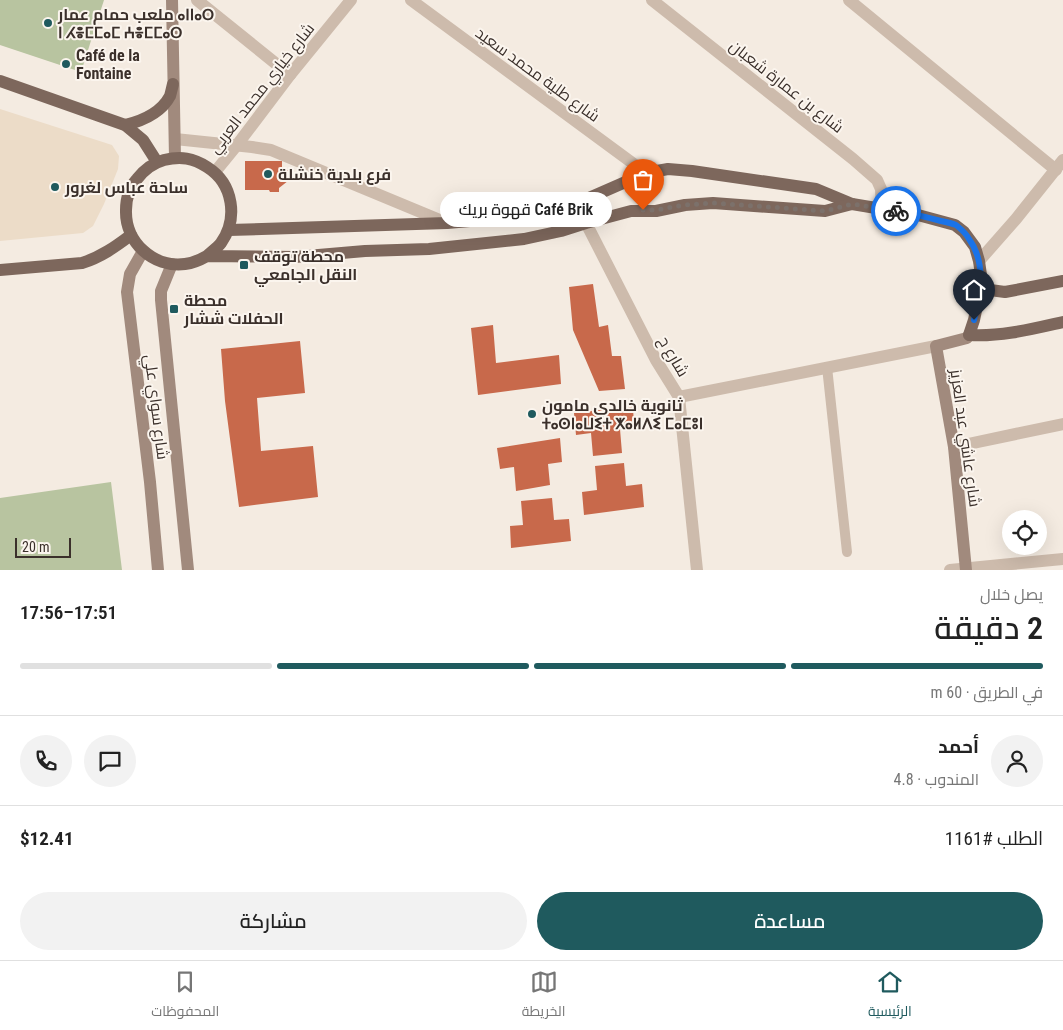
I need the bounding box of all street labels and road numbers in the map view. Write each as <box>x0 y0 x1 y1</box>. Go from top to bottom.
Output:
street label: شارع خياري محمد العربي <box>205 19 321 160</box>
street label: شارع طلية محمد سعيد <box>471 23 603 127</box>
street label: شارع بن عمارة شعبان <box>725 36 848 138</box>
street label: شارع ح <box>653 332 693 381</box>
street label: شارع سواي علي <box>137 353 172 461</box>
street label: شارع عاشي عبد العزيز <box>943 367 985 509</box>

